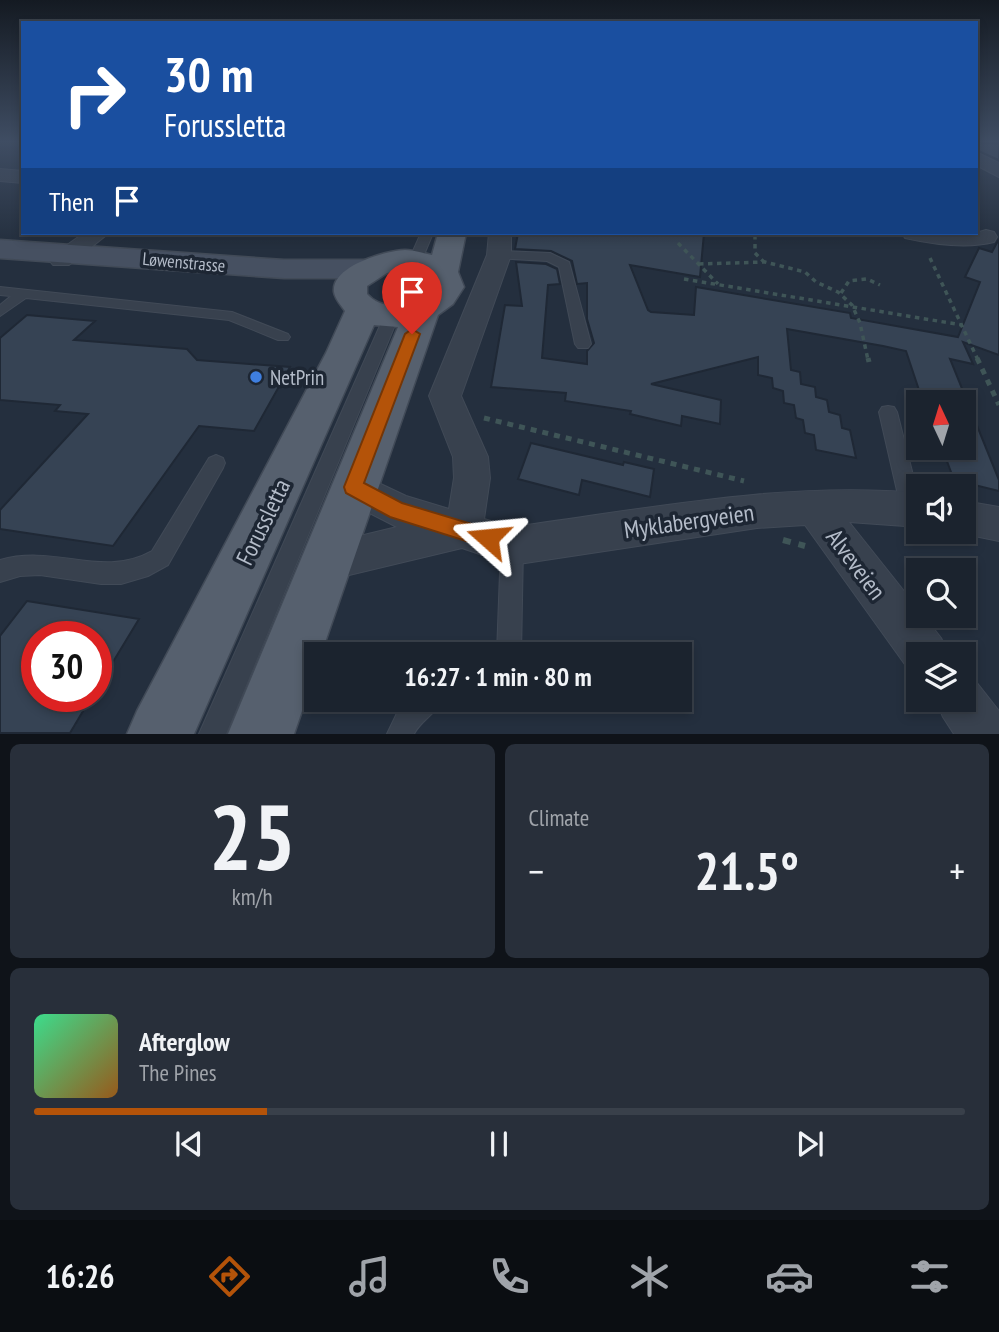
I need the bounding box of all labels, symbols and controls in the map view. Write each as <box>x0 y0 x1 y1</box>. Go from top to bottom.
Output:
text: 30 m <box>164 42 253 106</box>
icon: right <box>49 49 140 140</box>
text: Forussletta <box>164 104 286 146</box>
icon: arrive <box>108 182 146 220</box>
text: Then <box>49 185 94 218</box>
street label: Løwenstrasse <box>142 247 226 277</box>
pin <box>382 262 442 334</box>
icon: arrive <box>393 273 431 311</box>
place label: NetPrin <box>270 364 324 391</box>
marker: NetPrin <box>248 369 264 385</box>
north arrow <box>906 390 976 460</box>
map controls <box>906 390 976 712</box>
street label: Forussletta <box>229 474 297 570</box>
button: sound <box>906 474 976 544</box>
street label: Myklabergveien <box>622 497 756 545</box>
position arrow <box>451 501 525 575</box>
street label: Alveveien <box>819 522 893 606</box>
button: search <box>906 558 976 628</box>
speed limit sign: 30 <box>21 621 112 712</box>
button: layers <box>906 642 976 712</box>
text: 16:27 · 1 min · 80 m <box>404 660 592 693</box>
text: 25 <box>209 777 296 895</box>
text: Climate <box>529 803 589 832</box>
text: 21.5° <box>694 837 799 904</box>
text: − <box>529 846 544 895</box>
text: + <box>949 846 965 895</box>
text: km/h <box>232 882 273 911</box>
text: Afterglow <box>139 1025 230 1058</box>
text: The Pines <box>139 1058 217 1087</box>
icon: previous <box>170 1125 208 1163</box>
icon: pause <box>480 1125 518 1163</box>
icon: next <box>791 1125 829 1163</box>
icon: directions <box>205 1252 254 1301</box>
icon: music <box>345 1252 394 1301</box>
icon: phone <box>485 1252 534 1301</box>
icon: climate <box>625 1252 674 1301</box>
icon: car <box>765 1252 814 1301</box>
icon: filters <box>905 1252 954 1301</box>
text: 16:26 <box>45 1255 115 1297</box>

